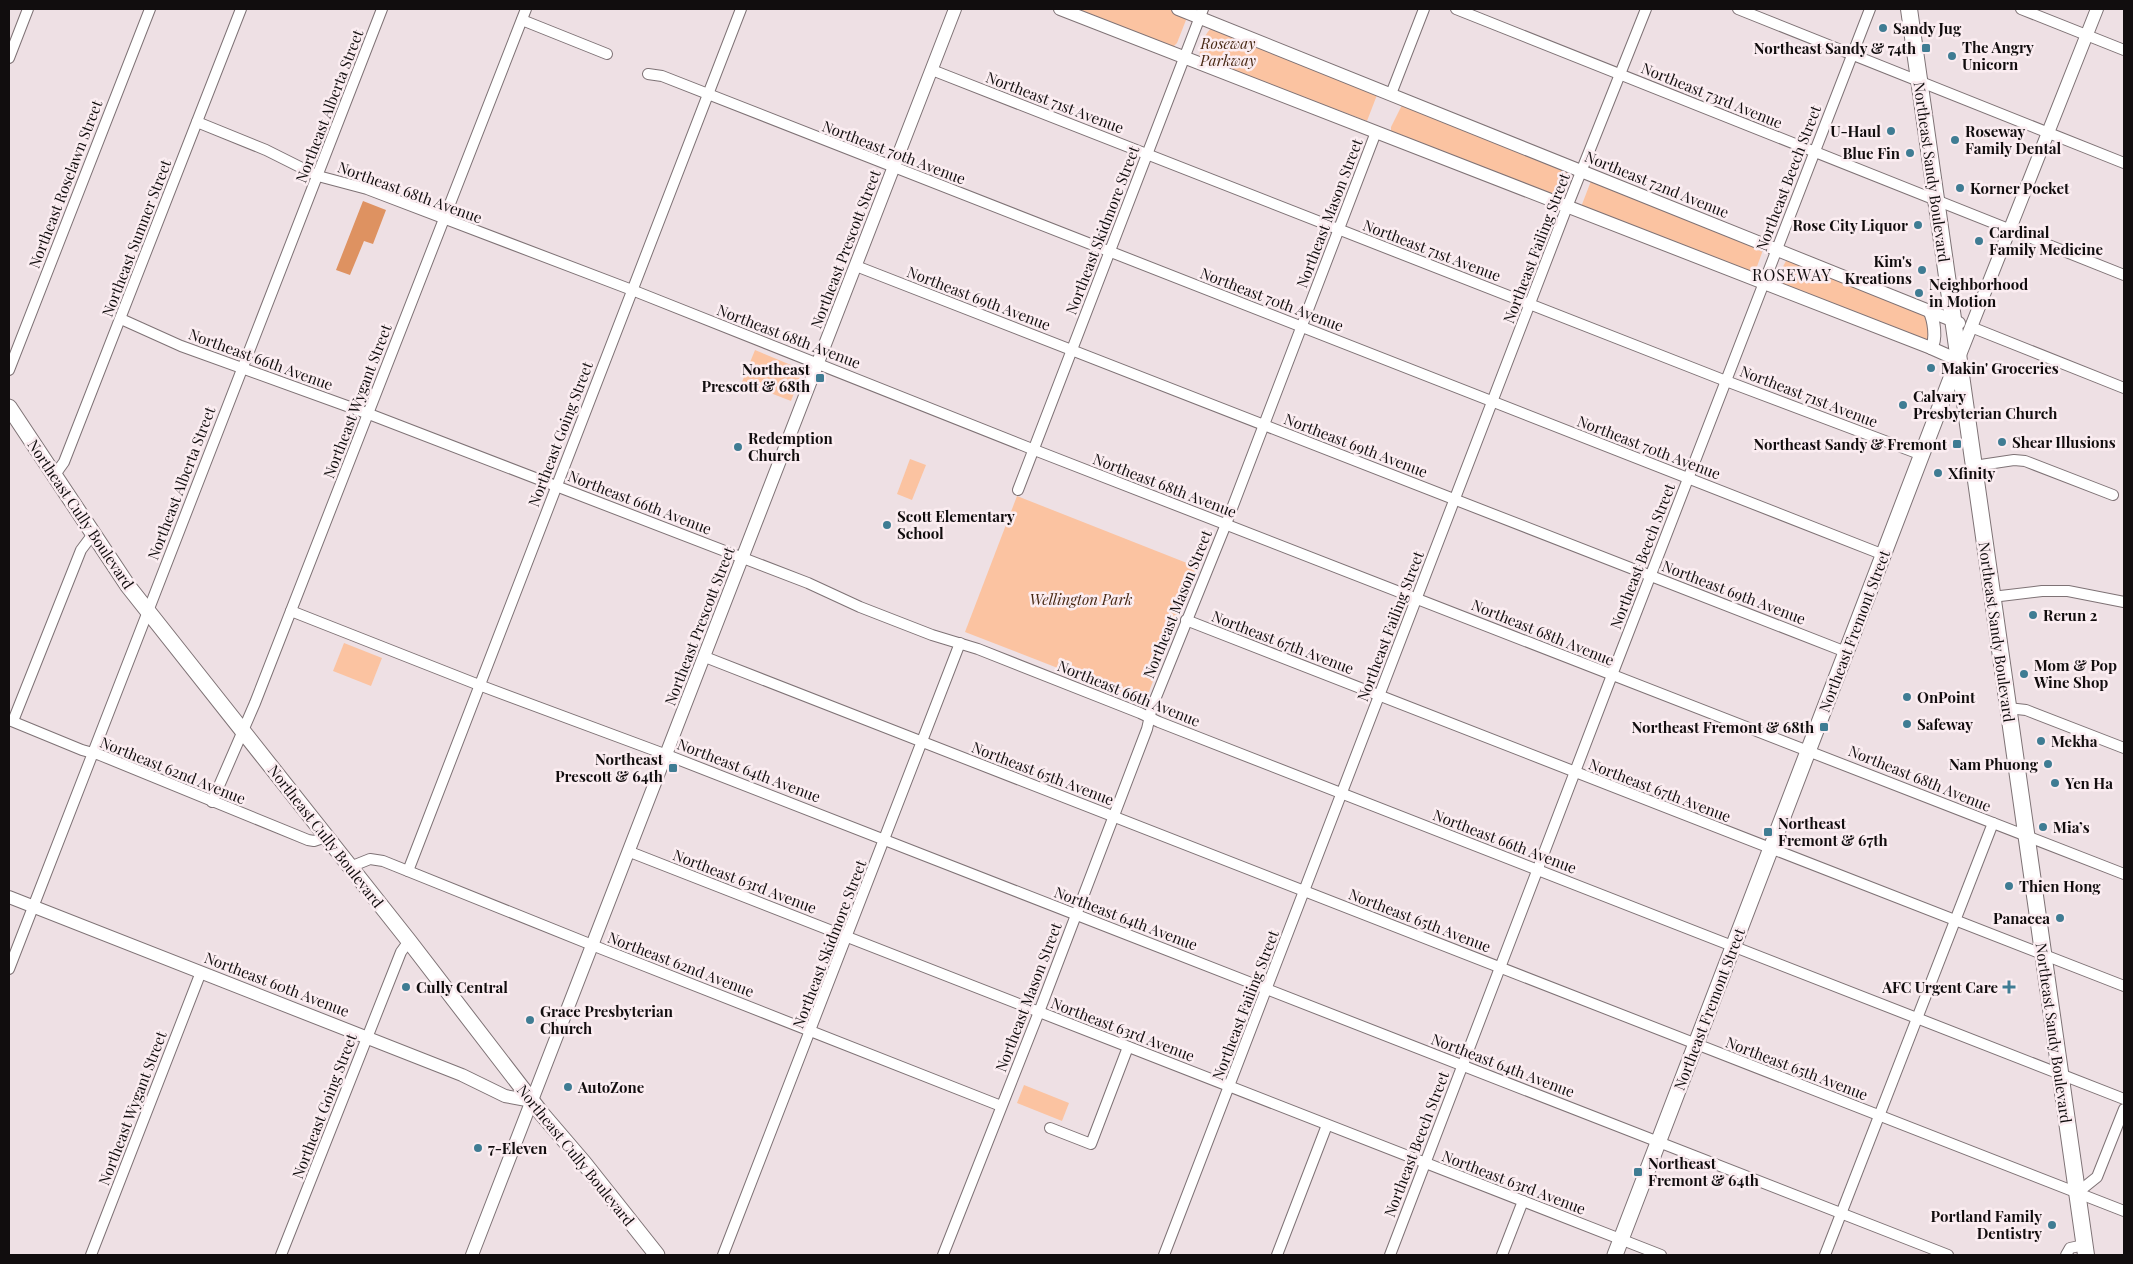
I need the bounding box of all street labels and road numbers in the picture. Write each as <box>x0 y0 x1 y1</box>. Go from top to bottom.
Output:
street label: Northeast Alberta Street <box>291 26 368 185</box>
street label: Northeast 73rd Avenue <box>1638 58 1786 132</box>
street label: Northeast 71st Avenue <box>983 66 1127 138</box>
street label: Northeast Sandy Boulevard <box>1909 81 1955 264</box>
street label: Northeast Roselawn Street <box>24 97 107 271</box>
street label: Northeast Beech Street <box>1751 102 1825 254</box>
street label: Northeast 70th Avenue <box>820 115 968 189</box>
street label: Northeast Mason Street <box>1291 135 1367 290</box>
street label: Northeast Skidmore Street <box>1061 142 1144 317</box>
street label: Northeast 72nd Avenue <box>1582 146 1732 222</box>
street label: Northeast Sumner Street <box>97 156 175 320</box>
street label: Northeast 68th Avenue <box>335 157 485 227</box>
street label: Northeast Prescott Street <box>805 166 885 331</box>
street label: Northeast Failing Street <box>1498 169 1574 326</box>
street label: Northeast 71st Avenue <box>1360 214 1504 286</box>
street label: Northeast 69th Avenue <box>904 261 1054 335</box>
street label: Northeast 70th Avenue <box>1198 262 1346 336</box>
street label: Northeast 68th Avenue <box>714 299 864 373</box>
street label: Northeast Wygant Street <box>318 321 396 481</box>
street label: Northeast 66th Avenue <box>186 324 336 394</box>
street label: Northeast Going Street <box>523 358 597 509</box>
street label: Northeast 71st Avenue <box>1737 360 1881 432</box>
street label: Northeast Alberta Street <box>143 403 220 562</box>
street label: Northeast 69th Avenue <box>1281 408 1431 482</box>
street label: Northeast 70th Avenue <box>1575 410 1723 484</box>
street label: Northeast Cully Boulevard <box>23 435 139 593</box>
street label: Northeast 68th Avenue <box>1090 448 1240 522</box>
street label: Northeast 66th Avenue <box>565 465 715 539</box>
street label: Northeast Beech Street <box>1605 480 1679 632</box>
street label: Northeast Mason Street <box>1138 526 1216 681</box>
street label: Northeast Sandy Boulevard <box>1974 541 2020 724</box>
street label: Northeast Prescott Street <box>659 543 739 708</box>
street label: Northeast Failing Street <box>1352 547 1428 704</box>
street label: Northeast Fremont Street <box>1814 547 1894 715</box>
street label: Northeast 69th Avenue <box>1659 555 1809 629</box>
street label: Northeast 68th Avenue <box>1469 594 1617 670</box>
street label: Northeast 67th Avenue <box>1209 606 1357 678</box>
street label: Northeast 66th Avenue <box>1055 655 1203 731</box>
street label: Northeast 62nd Avenue <box>97 732 249 808</box>
street label: Northeast 64th Avenue <box>675 733 823 807</box>
street label: Northeast 65th Avenue <box>969 737 1117 809</box>
street label: Northeast 68th Avenue <box>1846 740 1994 816</box>
street label: Northeast 67th Avenue <box>1586 754 1734 826</box>
street label: Northeast Cully Boulevard <box>264 760 388 912</box>
street label: Northeast 66th Avenue <box>1430 804 1580 878</box>
street label: Northeast 63rd Avenue <box>670 844 820 918</box>
street label: Northeast Skidmore Street <box>788 856 871 1031</box>
street label: Northeast 64th Avenue <box>1052 881 1200 955</box>
street label: Northeast 65th Avenue <box>1346 884 1494 956</box>
street label: Northeast Mason Street <box>990 919 1066 1074</box>
street label: Northeast Fremont Street <box>1669 925 1749 1093</box>
street label: Northeast Failing Street <box>1207 926 1283 1083</box>
street label: Northeast 62nd Avenue <box>605 927 757 1001</box>
street label: Northeast Sandy Boulevard <box>2031 942 2077 1125</box>
street label: Northeast 60th Avenue <box>202 947 352 1021</box>
street label: Northeast 63rd Avenue <box>1048 992 1198 1066</box>
street label: Northeast Wygant Street <box>93 1028 171 1188</box>
street label: Northeast 64th Avenue <box>1429 1028 1577 1102</box>
street label: Northeast Going Street <box>287 1030 361 1181</box>
street label: Northeast 65th Avenue <box>1723 1032 1871 1104</box>
street label: Northeast Beech Street <box>1379 1068 1453 1220</box>
street label: Northeast Cully Boulevard <box>513 1080 639 1230</box>
street label: Northeast 63rd Avenue <box>1439 1145 1589 1219</box>

